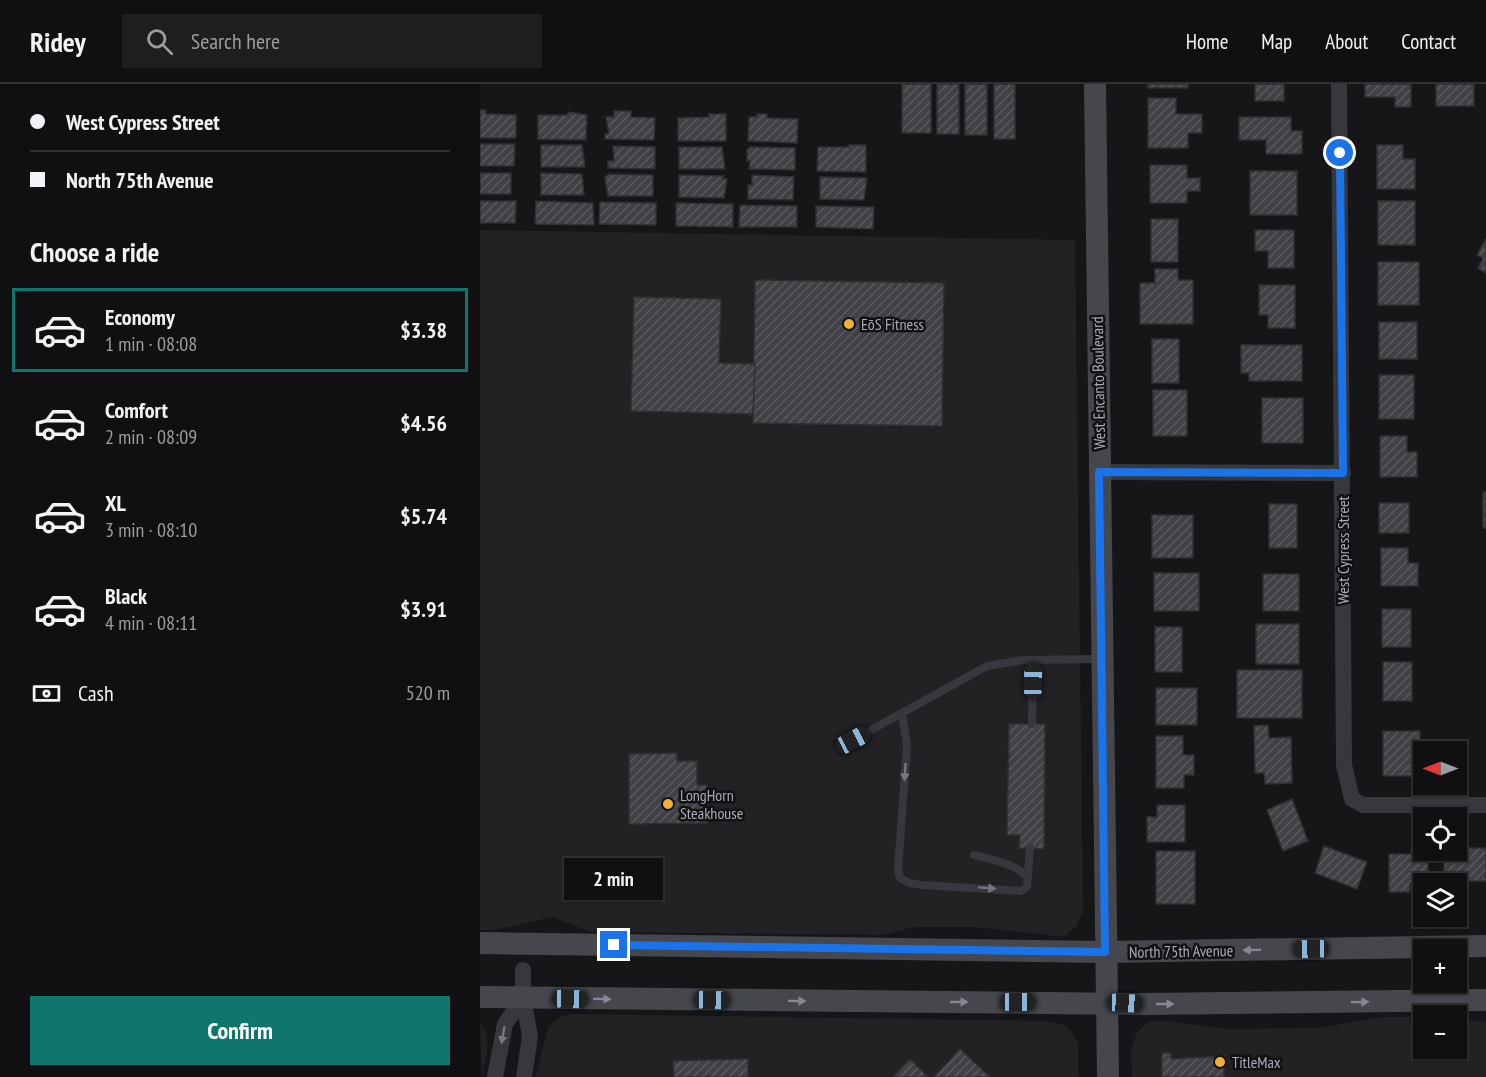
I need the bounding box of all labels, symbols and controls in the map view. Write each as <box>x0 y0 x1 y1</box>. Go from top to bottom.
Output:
search box <box>122 14 542 68</box>
text: Ridey <box>30 23 86 60</box>
icon: search <box>143 25 176 58</box>
text: Search here <box>191 27 280 55</box>
text: Home <box>1186 28 1228 55</box>
text: Map <box>1261 28 1292 55</box>
text: About <box>1325 28 1368 55</box>
text: Contact <box>1401 28 1456 55</box>
text: West Cypress Street <box>66 108 220 136</box>
route start <box>1326 139 1353 166</box>
text: North 75th Avenue <box>66 166 214 194</box>
text: Choose a ride <box>30 235 159 269</box>
icon: car <box>33 303 87 357</box>
text: Economy <box>105 303 175 331</box>
place label: EōS Fitness <box>861 314 924 334</box>
text: $3.38 <box>400 316 447 344</box>
street label: West Encanto Boulevard <box>1087 316 1109 450</box>
marker: EōS Fitness <box>842 317 856 331</box>
text: 1 min · 08:08 <box>105 331 197 357</box>
icon: car <box>33 396 87 450</box>
text: Comfort <box>105 396 168 424</box>
text: $4.56 <box>400 409 447 437</box>
text: 2 min · 08:09 <box>105 424 197 450</box>
icon: car <box>33 489 87 543</box>
text: XL <box>105 489 126 517</box>
street label: West Cypress Street <box>1333 495 1353 604</box>
text: $5.74 <box>400 502 447 530</box>
text: 3 min · 08:10 <box>105 517 197 543</box>
icon: car <box>33 582 87 636</box>
text: Black <box>105 582 147 610</box>
text: $3.91 <box>400 595 447 623</box>
text: 4 min · 08:11 <box>105 610 197 636</box>
car <box>1024 663 1042 699</box>
icon: cash <box>30 677 63 710</box>
text: Cash <box>78 679 114 707</box>
text: 520 m <box>406 680 450 706</box>
car <box>833 724 873 756</box>
north arrow <box>1413 741 1467 795</box>
map controls <box>1413 741 1467 1059</box>
one-way arrow <box>900 763 910 782</box>
place label: LongHorn Steakhouse <box>680 785 743 823</box>
marker: LongHorn Steakhouse <box>661 797 675 811</box>
button: locate <box>1413 807 1467 861</box>
callout: 2 min <box>564 858 664 900</box>
text: 2 min <box>593 866 634 892</box>
button: layers <box>1413 873 1467 927</box>
one-way arrow <box>977 883 996 893</box>
route end <box>600 931 627 958</box>
button: + <box>1413 939 1467 993</box>
street label: North 75th Avenue <box>1129 940 1233 962</box>
car <box>1293 940 1329 958</box>
one-way arrow <box>1243 945 1262 955</box>
car <box>552 990 588 1008</box>
car <box>694 991 730 1009</box>
car <box>1000 993 1036 1011</box>
car <box>1107 993 1143 1013</box>
one-way arrow <box>593 994 612 1004</box>
button: Confirm <box>30 996 450 1065</box>
one-way arrow <box>788 996 807 1006</box>
one-way arrow <box>950 997 969 1007</box>
one-way arrow <box>1350 997 1369 1007</box>
one-way arrow <box>1155 999 1174 1009</box>
button: − <box>1413 1005 1467 1059</box>
one-way arrow <box>498 1026 507 1045</box>
place label: TitleMax <box>1232 1052 1281 1072</box>
marker: TitleMax <box>1213 1055 1227 1069</box>

